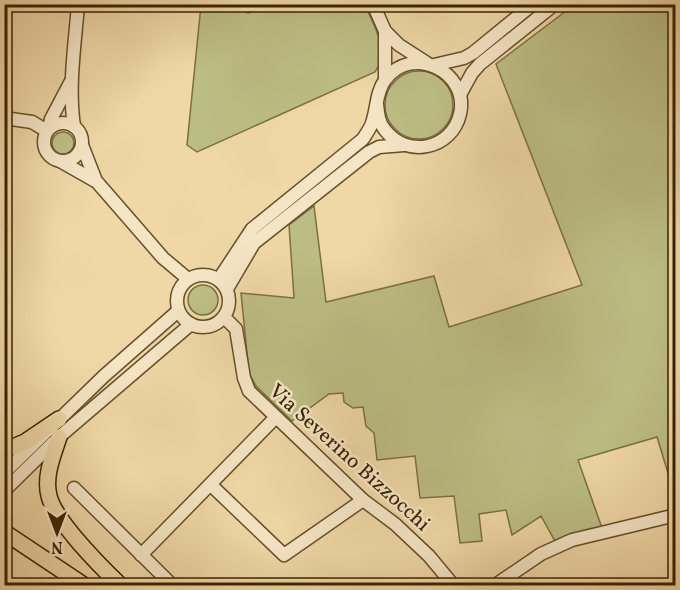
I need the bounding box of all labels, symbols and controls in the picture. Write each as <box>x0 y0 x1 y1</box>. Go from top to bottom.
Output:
street label: Via Severino Bizzocchi <box>262 378 436 539</box>
north arrow <box>27 503 87 563</box>
text: N <box>51 535 63 557</box>

